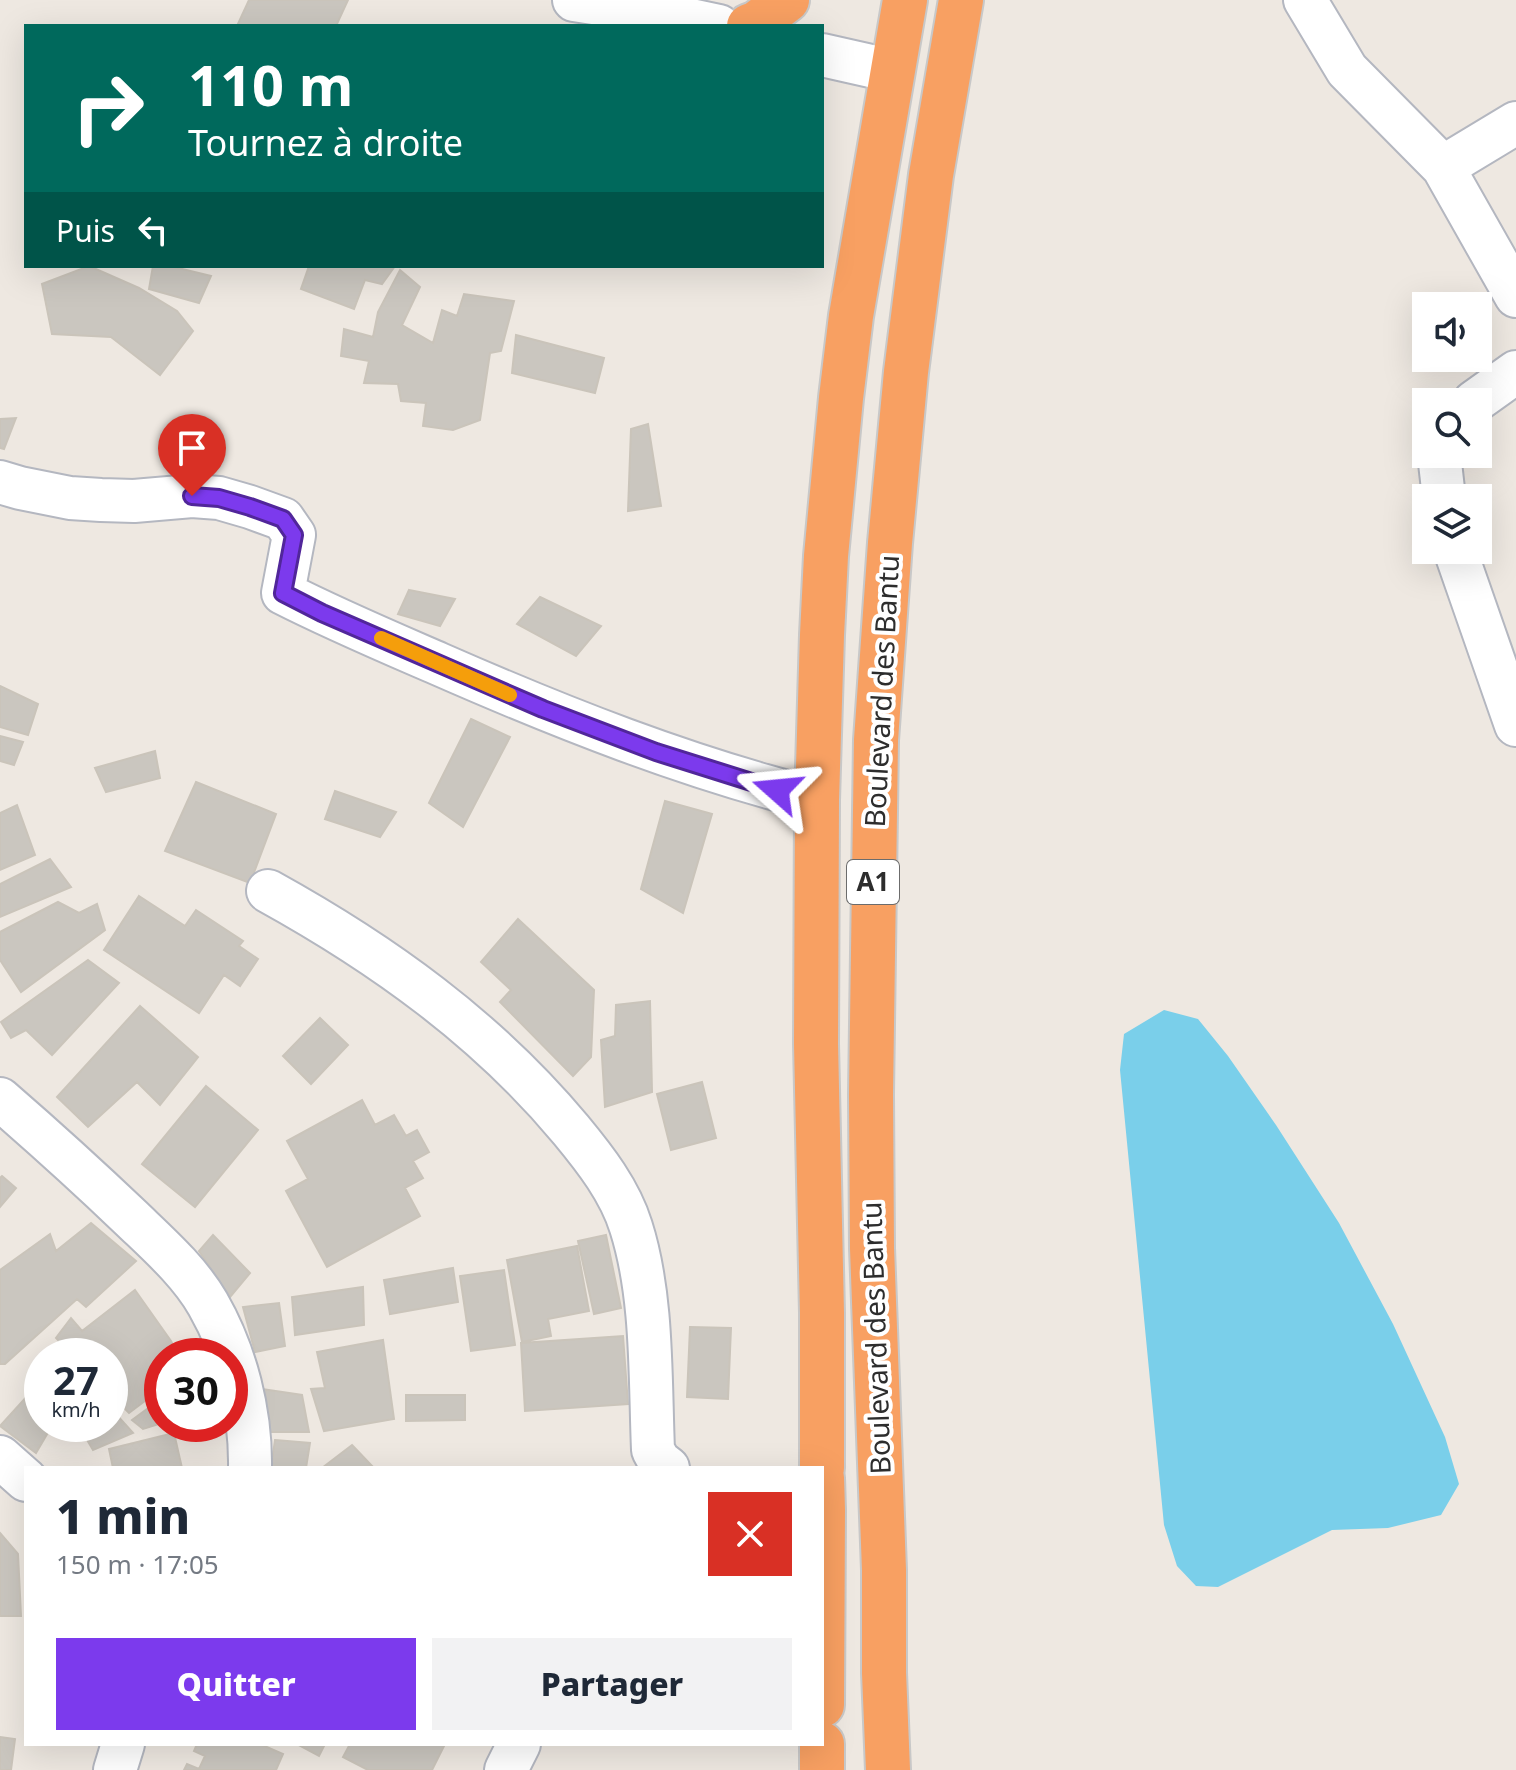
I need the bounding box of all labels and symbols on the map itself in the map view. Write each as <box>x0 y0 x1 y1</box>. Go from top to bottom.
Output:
pin <box>158 414 226 496</box>
street label: Boulevard des Bantu <box>855 554 907 828</box>
position arrow <box>735 748 819 832</box>
road number: A1 <box>847 860 899 904</box>
street label: Boulevard des Bantu <box>851 1201 899 1475</box>
speed limit sign: 30 <box>144 1338 248 1442</box>

